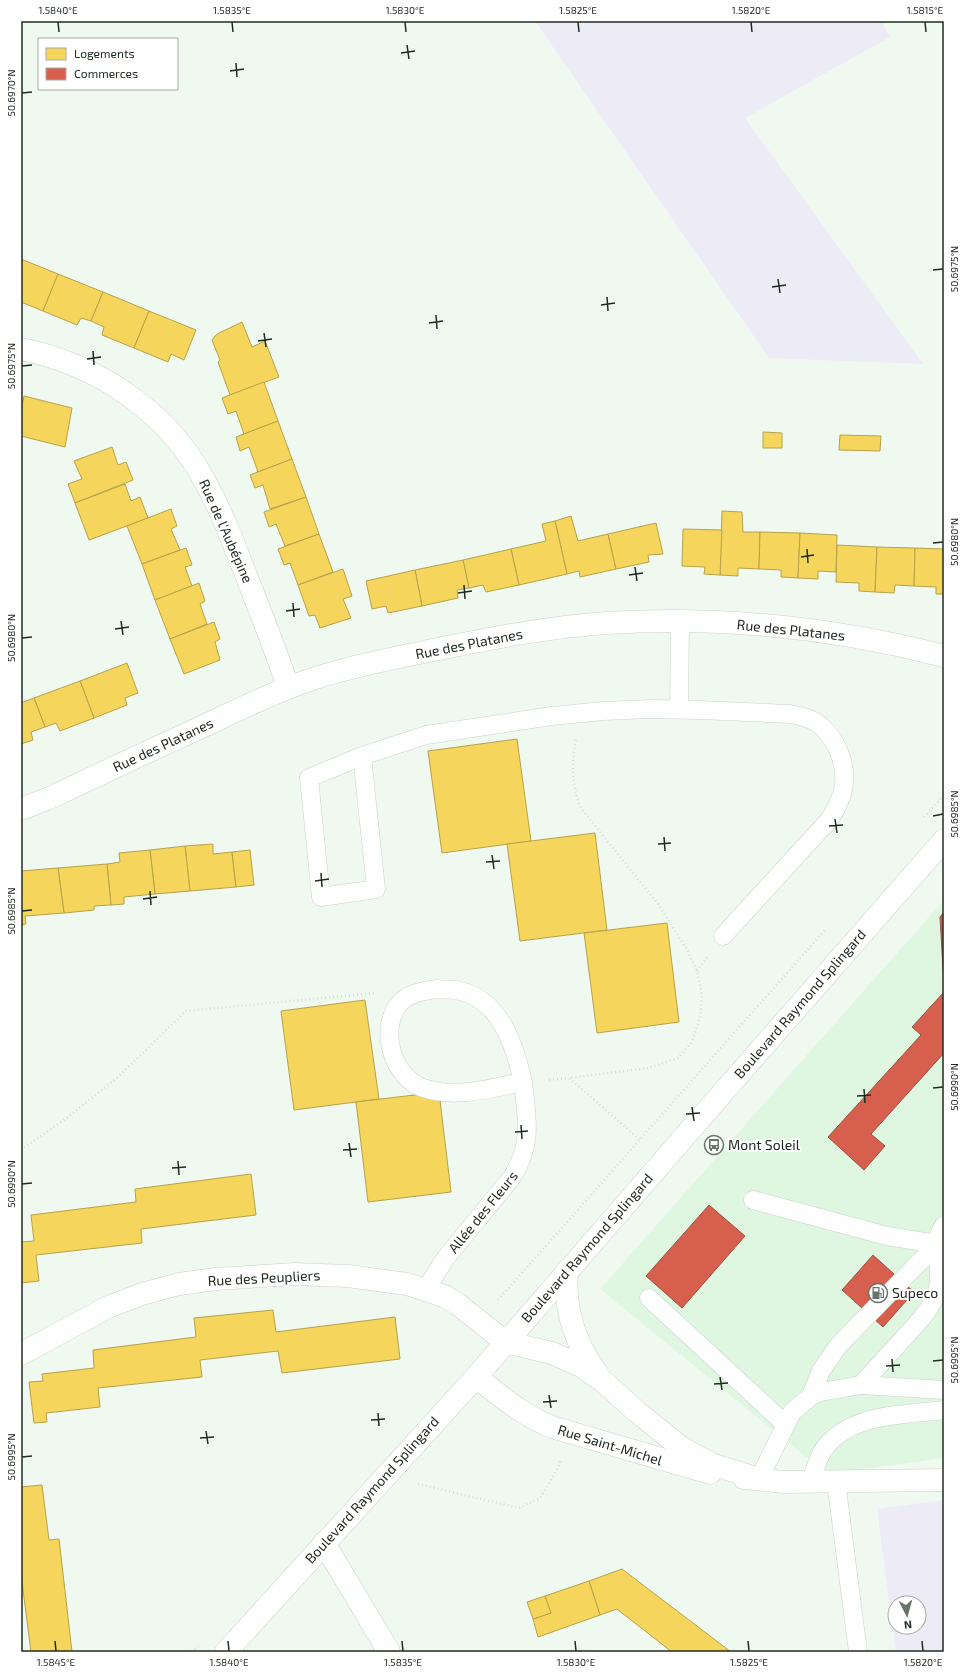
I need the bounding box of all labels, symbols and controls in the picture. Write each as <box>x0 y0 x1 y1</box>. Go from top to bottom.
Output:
text: 1.5840°E <box>38 4 78 16</box>
text: 1.5835°E <box>213 4 251 16</box>
text: 1.5830°E <box>386 4 425 16</box>
text: 1.5825°E <box>559 4 597 16</box>
text: 1.5820°E <box>732 4 771 16</box>
text: 1.5815°E <box>907 4 944 16</box>
legend <box>38 38 178 90</box>
text: Logements <box>74 46 135 60</box>
text: Commerces <box>74 66 138 80</box>
text: 50.6970°N <box>5 70 17 116</box>
text: 50.6975°N <box>948 246 960 292</box>
text: 50.6975°N <box>5 343 17 389</box>
street label: Rue de l'Aubépine <box>196 476 257 585</box>
text: 50.6980°N <box>948 518 960 566</box>
text: 50.6980°N <box>5 614 17 662</box>
street label: Rue des Platanes <box>736 615 846 644</box>
street label: Rue des Platanes <box>414 625 524 662</box>
street label: Rue des Platanes <box>110 714 216 775</box>
text: 50.6985°N <box>948 790 960 838</box>
text: 50.6985°N <box>5 887 17 935</box>
street label: Boulevard Raymond Splingard <box>730 926 869 1082</box>
text: 50.6990°N <box>948 1063 960 1111</box>
bus stop icon: Mont Soleil <box>703 1134 725 1156</box>
place label: Mont Soleil <box>728 1136 801 1153</box>
text: 50.6990°N <box>5 1160 17 1208</box>
street label: Allée des Fleurs <box>444 1167 521 1256</box>
street label: Boulevard Raymond Splingard <box>517 1170 656 1326</box>
street label: Rue des Peupliers <box>207 1266 321 1289</box>
fuel station icon: Supeco <box>867 1282 889 1304</box>
place label: Supeco <box>892 1284 938 1301</box>
text: 50.6995°N <box>948 1337 960 1383</box>
street label: Boulevard Raymond Splingard <box>301 1413 442 1567</box>
street label: Rue Saint-Michel <box>556 1421 665 1469</box>
text: 50.6995°N <box>5 1434 17 1480</box>
north arrow <box>887 1595 927 1635</box>
text: N <box>903 1619 913 1632</box>
text: 1.5845°E <box>37 1656 76 1668</box>
text: 1.5840°E <box>209 1656 249 1668</box>
text: 1.5835°E <box>384 1656 422 1668</box>
text: 1.5830°E <box>557 1656 596 1668</box>
text: 1.5825°E <box>730 1656 768 1668</box>
text: 1.5820°E <box>904 1656 943 1668</box>

